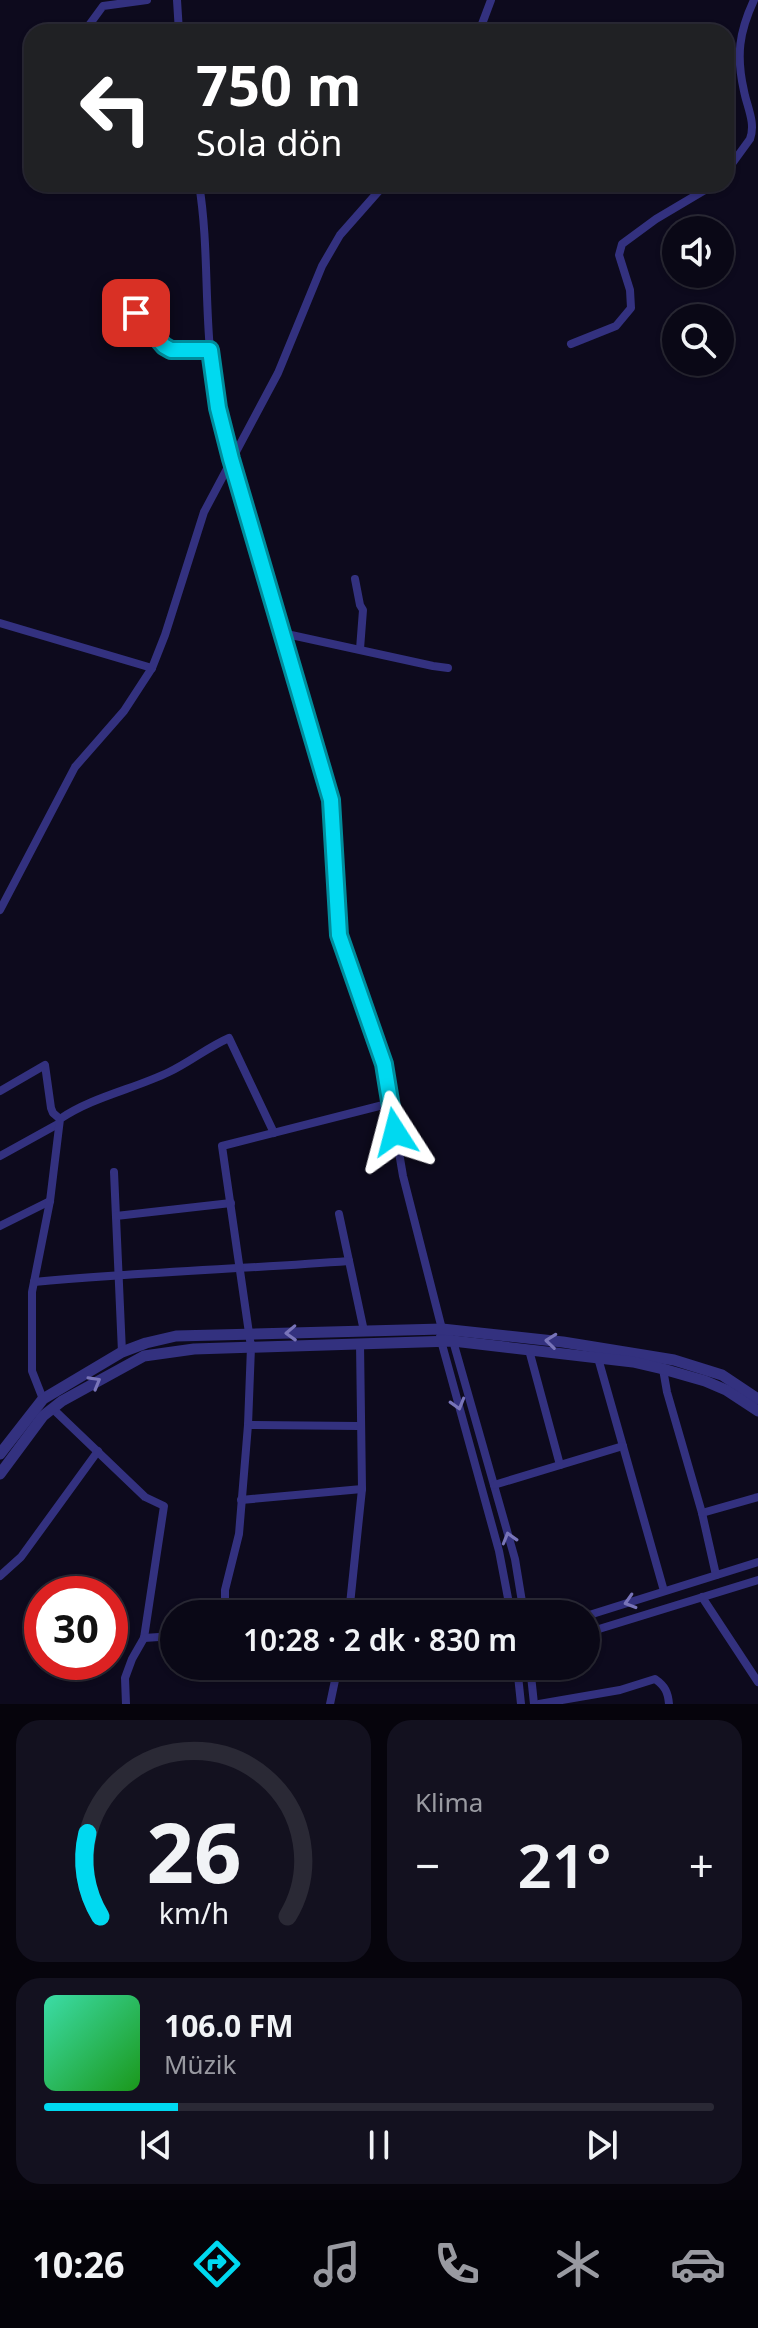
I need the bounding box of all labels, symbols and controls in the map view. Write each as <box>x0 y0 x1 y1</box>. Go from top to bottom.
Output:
text: 750 m <box>196 46 361 122</box>
icon: left <box>64 56 168 160</box>
text: Sola dön <box>196 118 343 167</box>
map controls <box>662 216 734 376</box>
button: sound <box>662 216 734 288</box>
pin <box>102 279 170 347</box>
icon: arrive <box>114 291 158 335</box>
button: search <box>662 304 734 376</box>
position arrow <box>353 1090 437 1174</box>
one-way arrow <box>284 1324 297 1342</box>
one-way arrow <box>544 1332 557 1349</box>
one-way arrow <box>86 1376 101 1392</box>
one-way arrow <box>448 1396 465 1410</box>
one-way arrow <box>502 1531 518 1545</box>
speed limit sign: 30 <box>24 1576 128 1680</box>
one-way arrow <box>624 1593 637 1609</box>
text: 10:28 · 2 dk · 830 m <box>243 1619 517 1660</box>
text: Klima <box>415 1784 483 1820</box>
text: 26 <box>146 1794 241 1907</box>
text: 21° <box>517 1824 612 1906</box>
text: − <box>415 1835 440 1895</box>
text: + <box>689 1835 714 1895</box>
text: km/h <box>158 1893 229 1932</box>
text: 106.0 FM <box>164 2005 294 2046</box>
text: Müzik <box>164 2046 236 2082</box>
icon: previous <box>134 2123 178 2167</box>
icon: pause <box>357 2123 401 2167</box>
icon: next <box>580 2123 624 2167</box>
icon: directions <box>189 2236 245 2292</box>
icon: music <box>309 2236 365 2292</box>
icon: phone <box>429 2236 485 2292</box>
icon: climate <box>550 2236 606 2292</box>
icon: car <box>670 2236 726 2292</box>
text: 10:26 <box>32 2240 125 2289</box>

